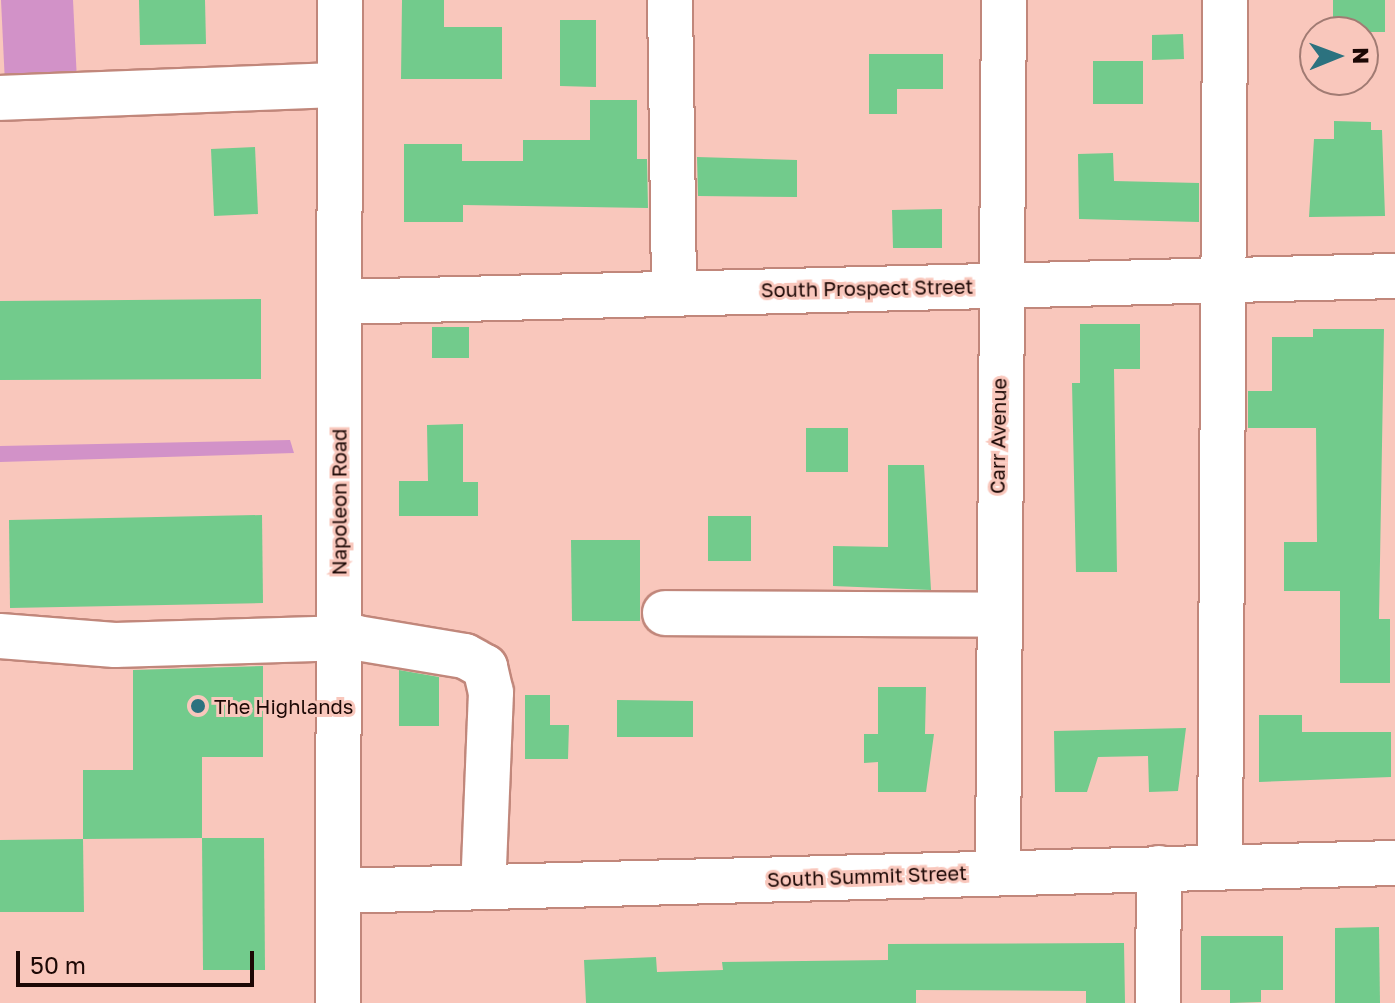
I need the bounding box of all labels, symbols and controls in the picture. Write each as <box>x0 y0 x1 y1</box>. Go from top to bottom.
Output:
north arrow <box>1299 16 1379 96</box>
text: N <box>1348 47 1375 64</box>
street label: South Prospect Street <box>761 274 973 302</box>
street label: Carr Avenue <box>985 378 1011 494</box>
street label: Napoleon Road <box>327 429 351 575</box>
place label: The Highlands <box>214 694 353 718</box>
marker: The Highlands <box>189 697 207 715</box>
street label: South Summit Street <box>767 861 967 891</box>
scale bar <box>20 935 258 985</box>
text: 50 m <box>30 950 86 979</box>

